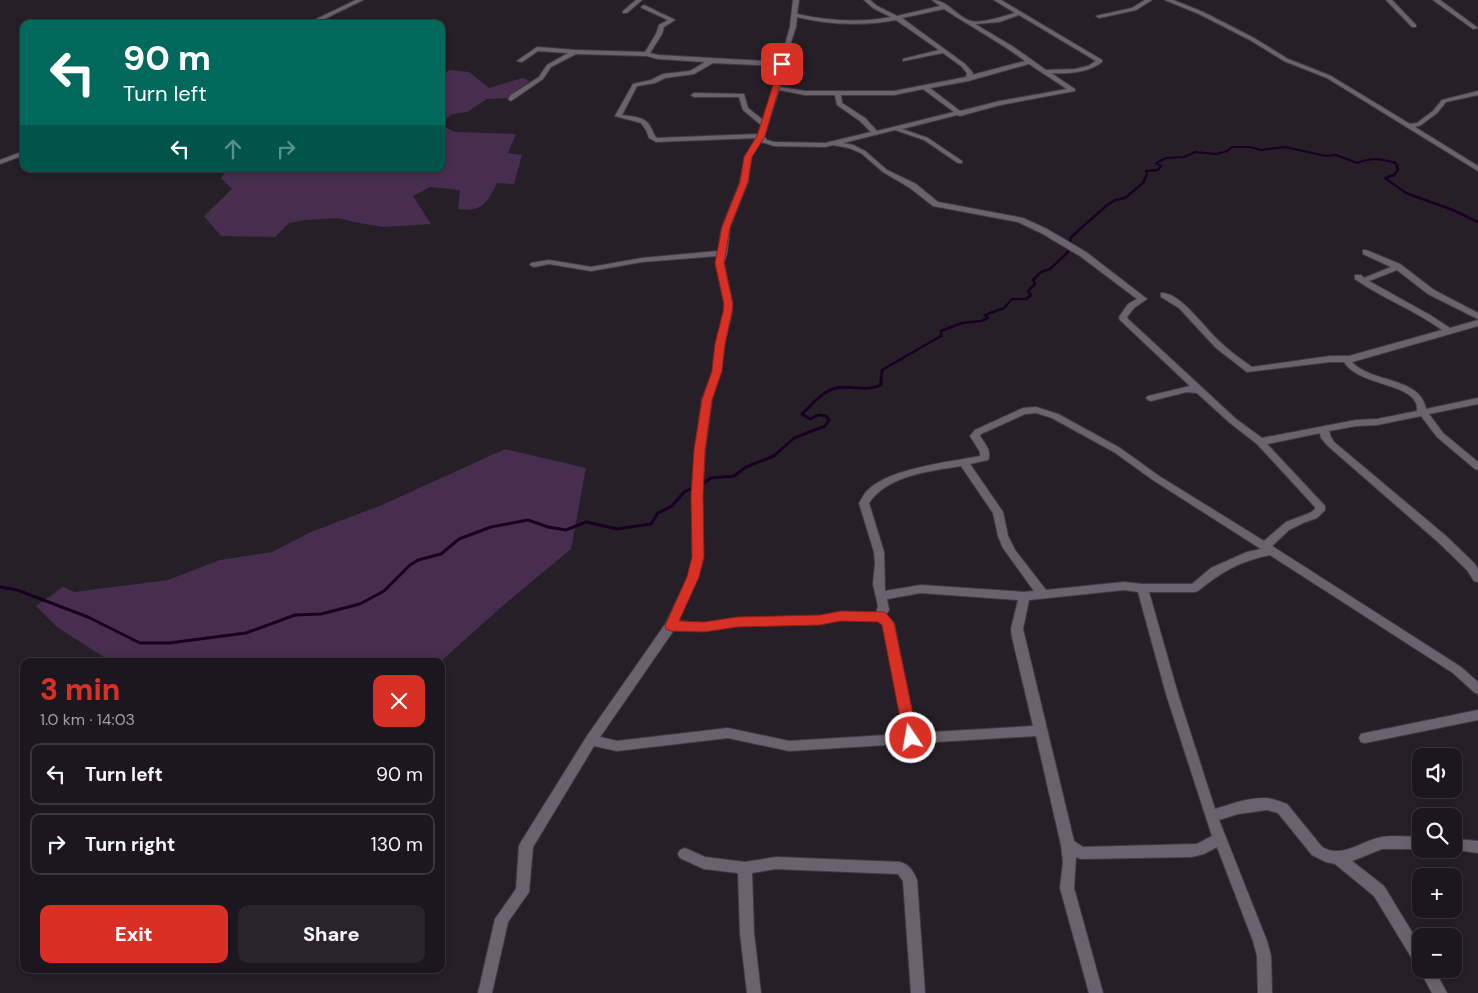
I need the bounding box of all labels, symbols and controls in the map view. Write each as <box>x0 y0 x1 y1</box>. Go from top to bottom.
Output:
text: 90 m <box>123 35 211 81</box>
icon: left <box>40 40 105 105</box>
pin <box>761 43 803 85</box>
icon: arrive <box>768 50 796 78</box>
text: Turn left <box>123 79 207 108</box>
icon: left <box>166 135 194 163</box>
icon: ahead <box>219 135 247 163</box>
icon: right <box>272 135 300 163</box>
text: 3 min <box>40 670 120 709</box>
button: close <box>373 675 425 727</box>
text: 1.0 km · 14:03 <box>40 709 135 730</box>
position arrow <box>884 711 936 763</box>
map controls <box>1412 748 1462 978</box>
button: sound <box>1412 748 1462 798</box>
icon: left <box>42 760 70 788</box>
text: Turn left <box>85 762 163 787</box>
text: 90 m <box>376 762 423 787</box>
button: search <box>1412 808 1462 858</box>
icon: right <box>42 830 70 858</box>
text: Turn right <box>85 832 175 857</box>
text: 130 m <box>371 832 423 857</box>
button: + <box>1412 868 1462 918</box>
button: Exit <box>40 905 228 963</box>
button: Share <box>238 905 425 963</box>
button: − <box>1412 928 1462 978</box>

